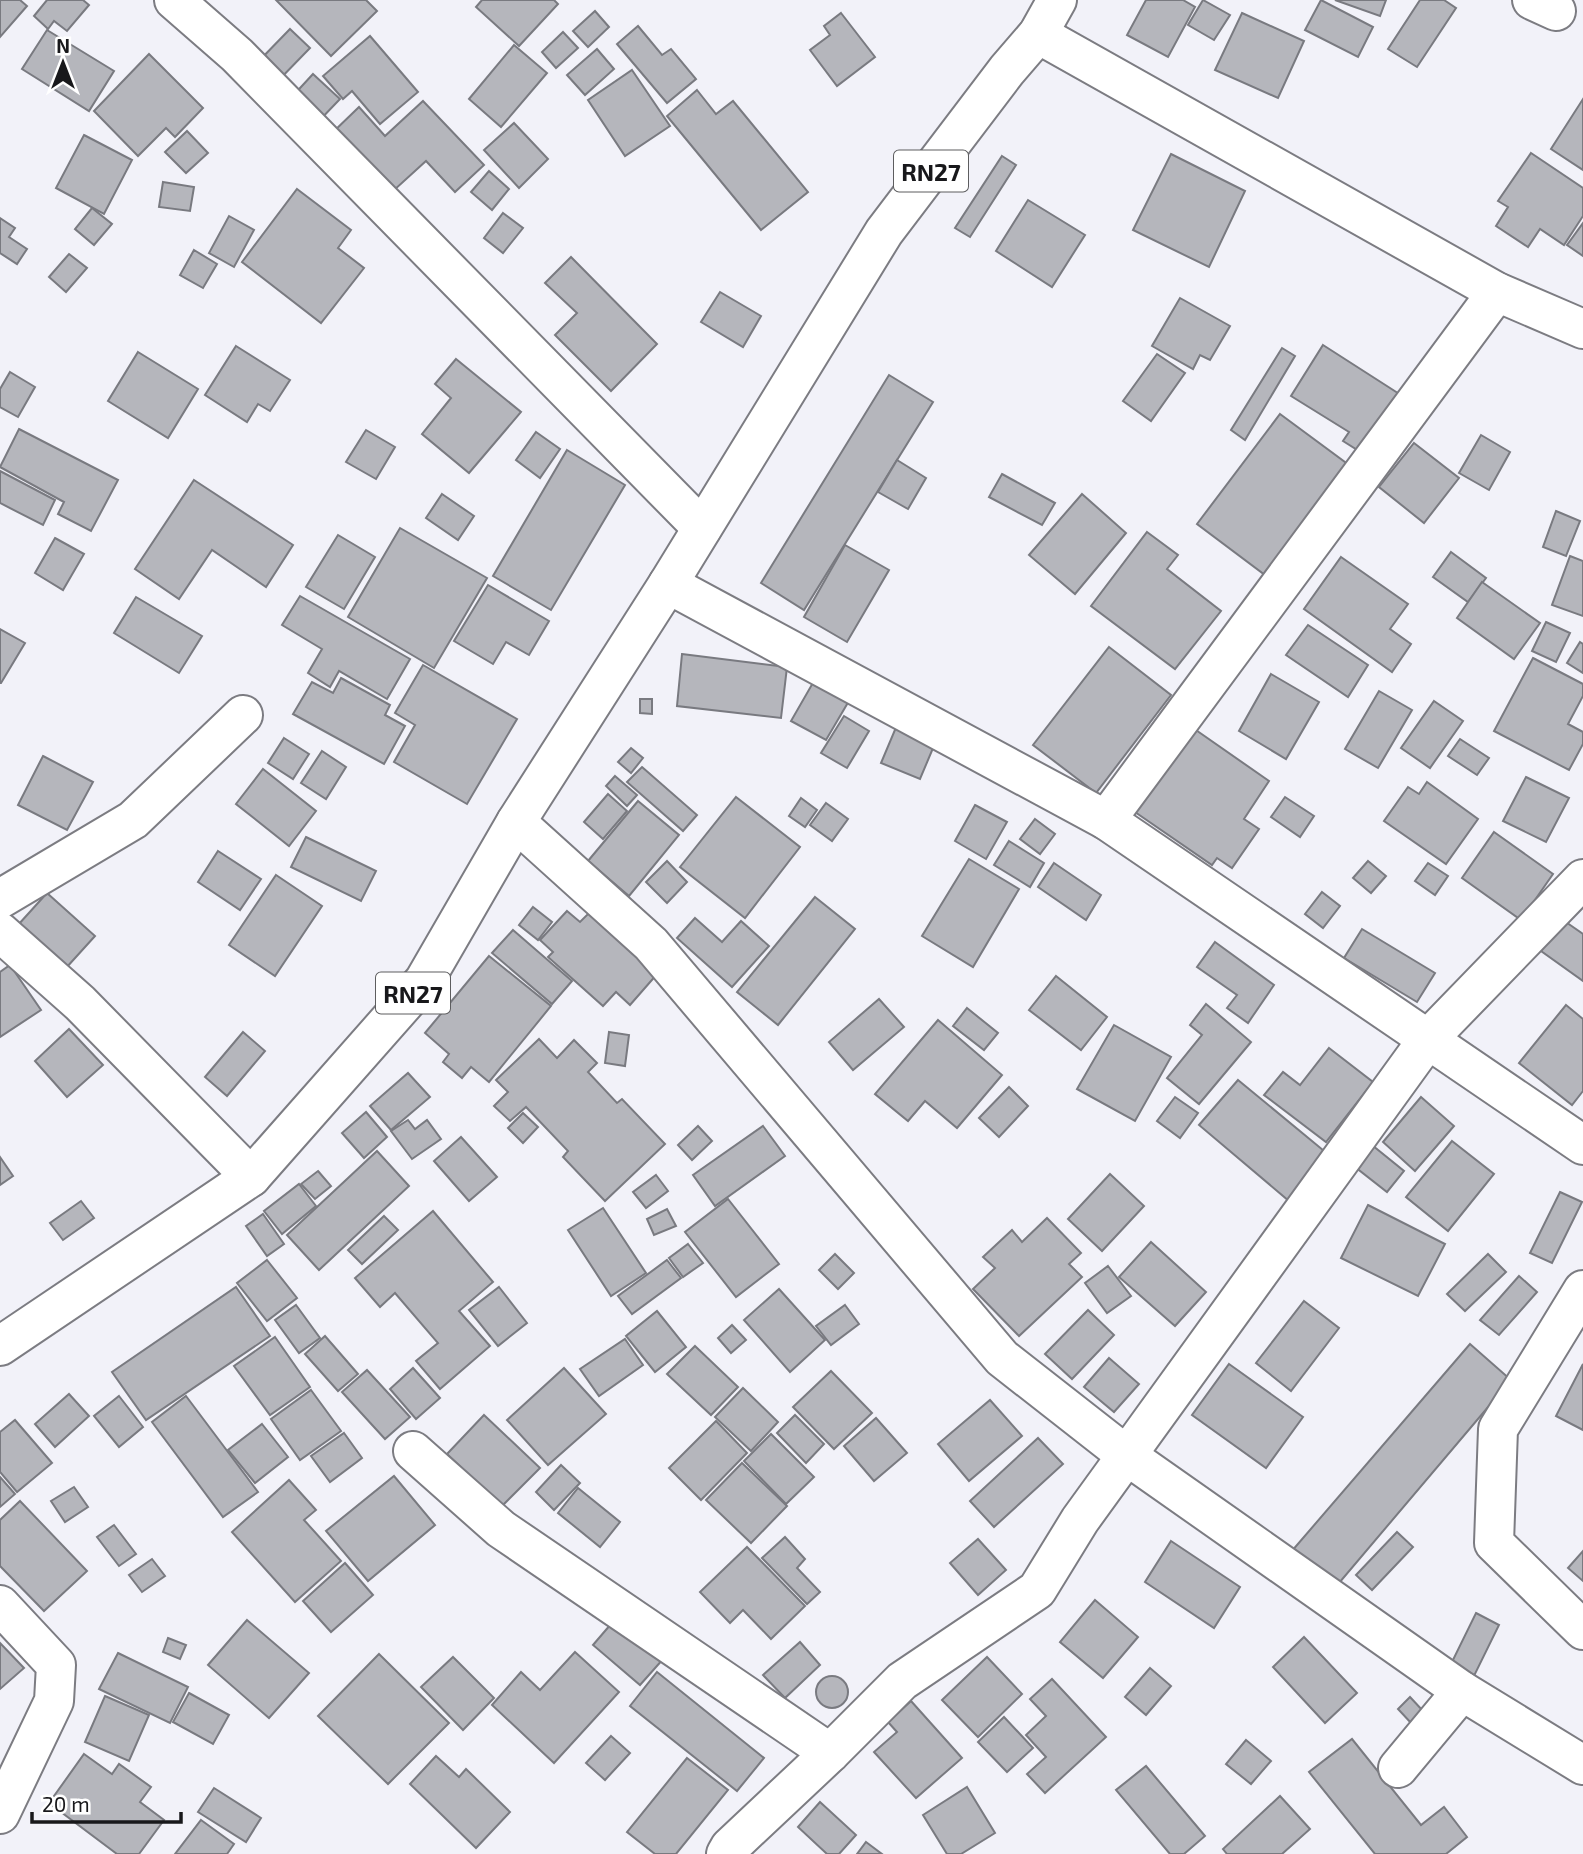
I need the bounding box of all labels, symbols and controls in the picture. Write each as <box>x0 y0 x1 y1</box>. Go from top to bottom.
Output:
north arrow <box>28 28 98 98</box>
text: N <box>56 34 70 57</box>
road number: RN27 <box>894 150 968 191</box>
road number: RN27 <box>376 973 450 1014</box>
scale bar <box>32 1780 180 1824</box>
text: 20 m <box>42 1791 90 1816</box>

